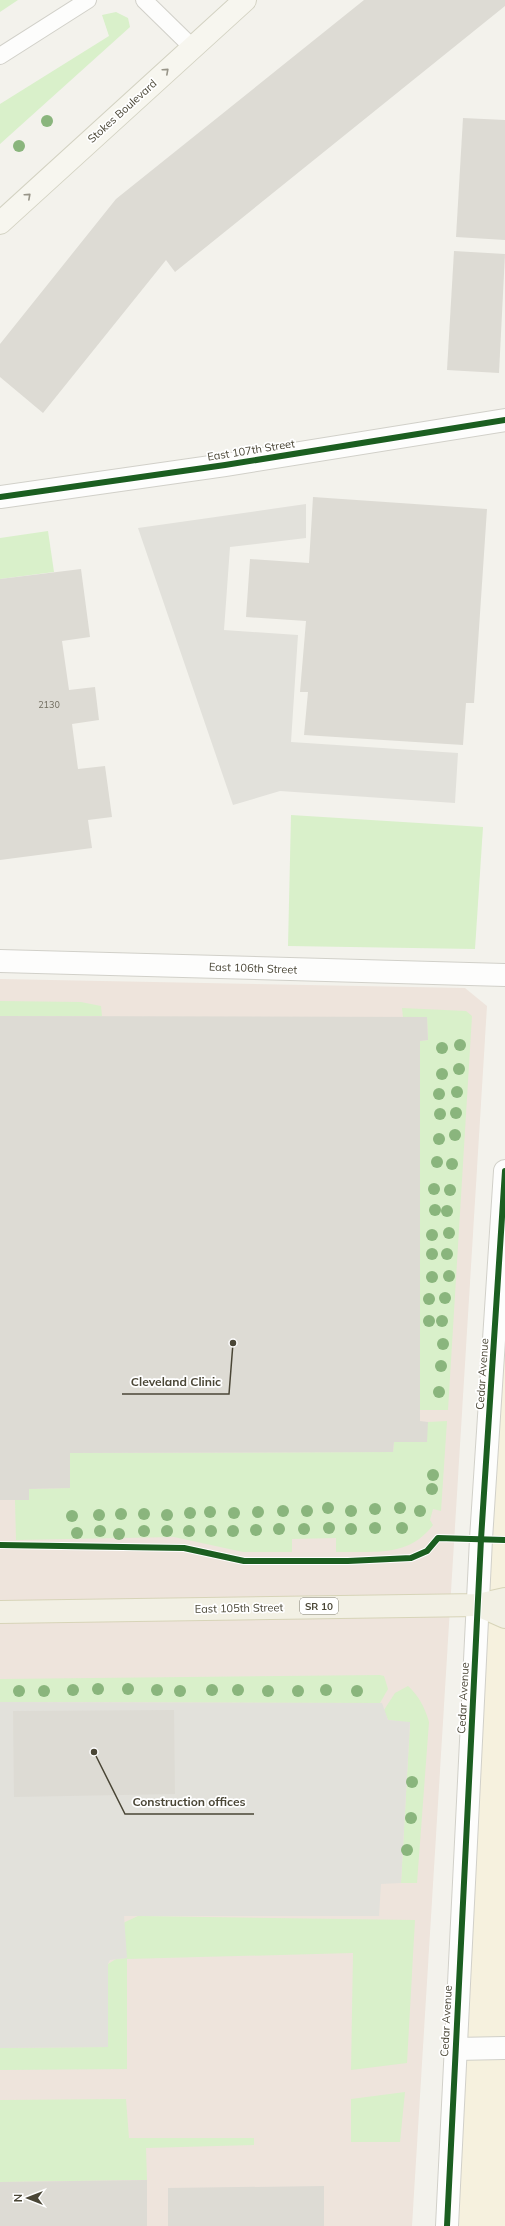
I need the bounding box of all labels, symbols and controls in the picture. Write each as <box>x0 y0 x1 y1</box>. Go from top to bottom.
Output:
one-way arrow <box>161 68 169 76</box>
street label: Stokes Boulevard <box>85 76 159 146</box>
one-way arrow <box>23 193 31 200</box>
street label: East 107th Street <box>206 436 296 464</box>
house number: 2130 <box>38 699 60 710</box>
street label: East 106th Street <box>209 959 298 977</box>
street label: Cedar Avenue <box>473 1338 491 1410</box>
callout: Cleveland Clinic <box>122 1370 229 1394</box>
text: Cleveland Clinic <box>131 1374 221 1389</box>
road number: SR 10 <box>300 1598 338 1614</box>
street label: East 105th Street <box>195 1600 284 1616</box>
street label: Cedar Avenue <box>454 1662 472 1734</box>
callout: Construction offices <box>125 1790 254 1814</box>
text: Construction offices <box>132 1794 246 1809</box>
street label: Cedar Avenue <box>437 1985 455 2057</box>
north arrow <box>8 2178 48 2218</box>
text: N <box>11 2194 25 2202</box>

